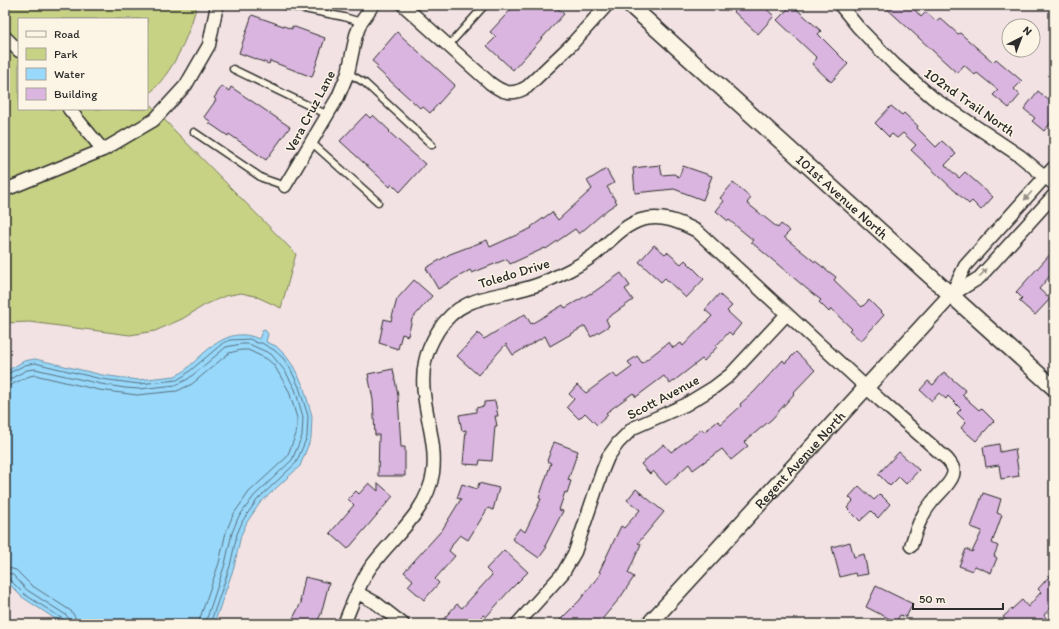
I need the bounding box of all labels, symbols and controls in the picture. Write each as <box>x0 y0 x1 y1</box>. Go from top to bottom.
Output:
legend <box>18 18 148 110</box>
north arrow <box>1001 18 1041 58</box>
text: N <box>1020 24 1034 38</box>
text: Road <box>54 27 80 41</box>
text: Park <box>54 47 78 61</box>
street label: 102nd Trail North <box>921 65 1019 140</box>
text: Water <box>54 67 85 81</box>
street label: Vera Cruz Lane <box>282 67 339 155</box>
text: Building <box>54 87 98 101</box>
street label: 101st Avenue North <box>792 151 892 243</box>
one-way arrow <box>1024 191 1033 200</box>
street label: Toledo Drive <box>476 254 552 292</box>
one-way arrow <box>978 268 987 278</box>
street label: Scott Avenue <box>624 371 702 424</box>
street label: Regent Avenue North <box>751 408 849 512</box>
scale bar <box>913 585 1003 611</box>
text: 50 m <box>919 592 945 606</box>

